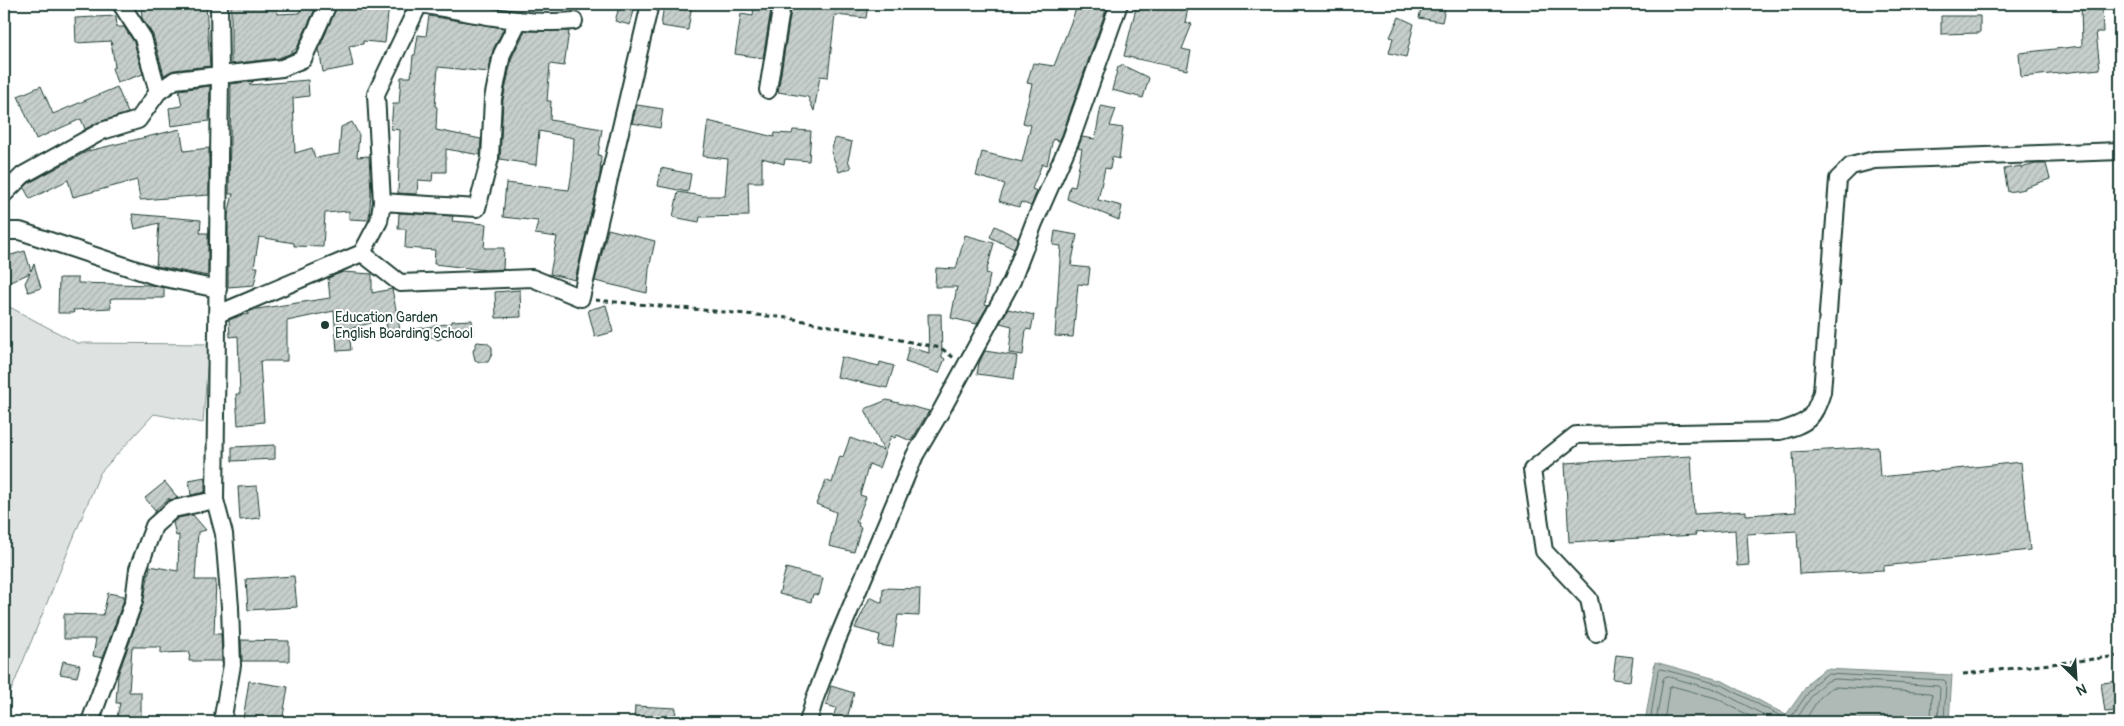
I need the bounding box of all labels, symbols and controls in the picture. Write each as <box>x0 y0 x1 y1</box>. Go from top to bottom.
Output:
place label: Education Garden English Boarding School <box>335 309 473 342</box>
marker: Education Garden English Boarding School <box>319 319 331 331</box>
north arrow <box>2052 654 2102 704</box>
text: N <box>2073 680 2089 699</box>

